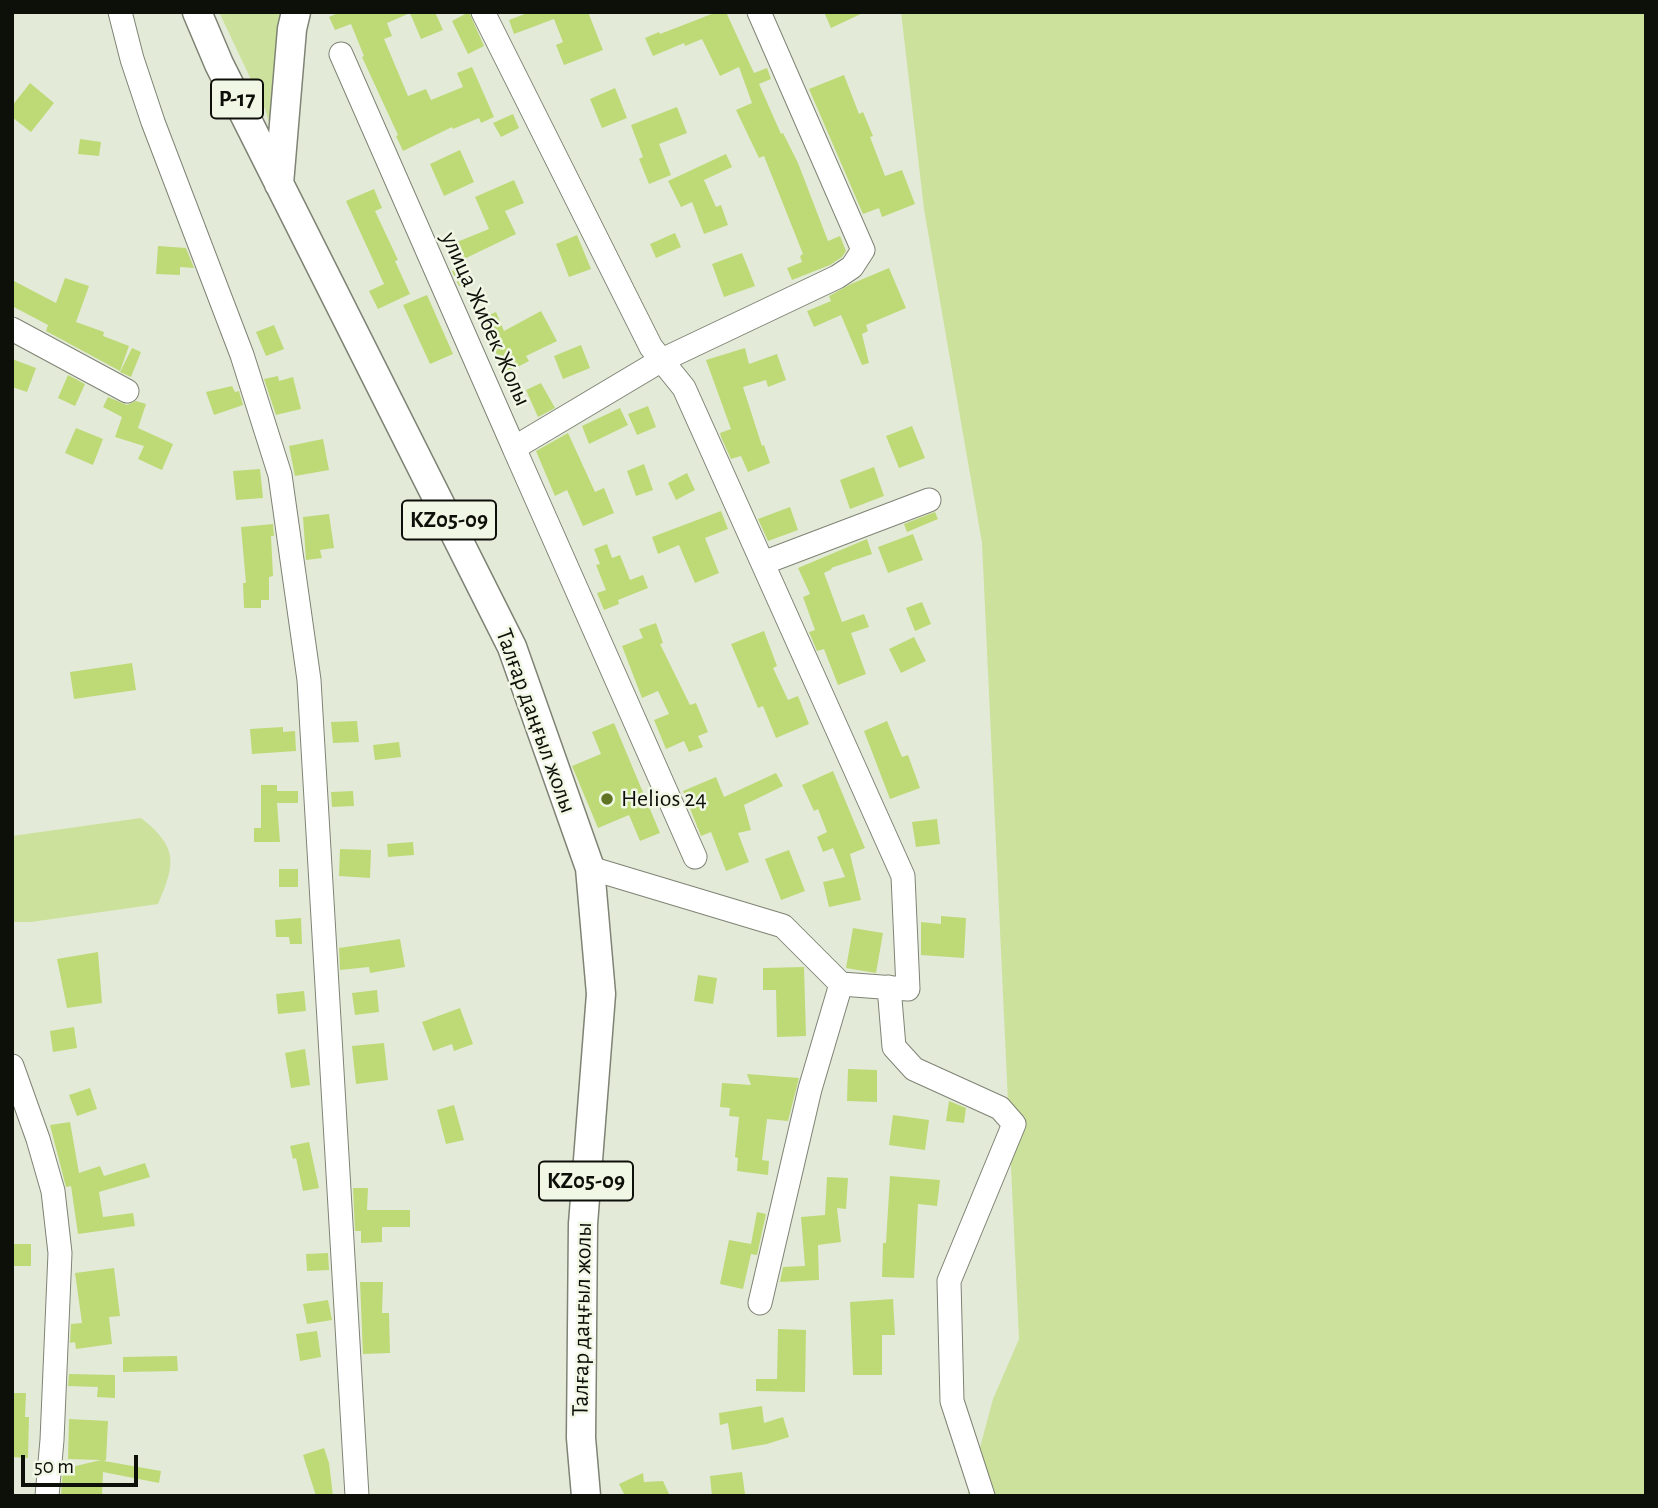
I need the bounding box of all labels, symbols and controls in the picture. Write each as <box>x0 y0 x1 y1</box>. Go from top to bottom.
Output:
road number: P-17 <box>211 80 263 118</box>
street label: улица Жибек Жолы <box>435 227 537 411</box>
road number: KZ05-09 <box>402 500 496 540</box>
street label: Талғар даңғыл жолы <box>489 625 583 817</box>
place label: Helios 24 <box>621 785 707 813</box>
marker: Helios 24 <box>599 791 615 807</box>
road number: KZ05-09 <box>539 1162 633 1200</box>
street label: Талғар даңғыл жолы <box>566 1222 598 1416</box>
scale bar <box>24 1442 142 1486</box>
text: 50 m <box>34 1456 74 1477</box>

